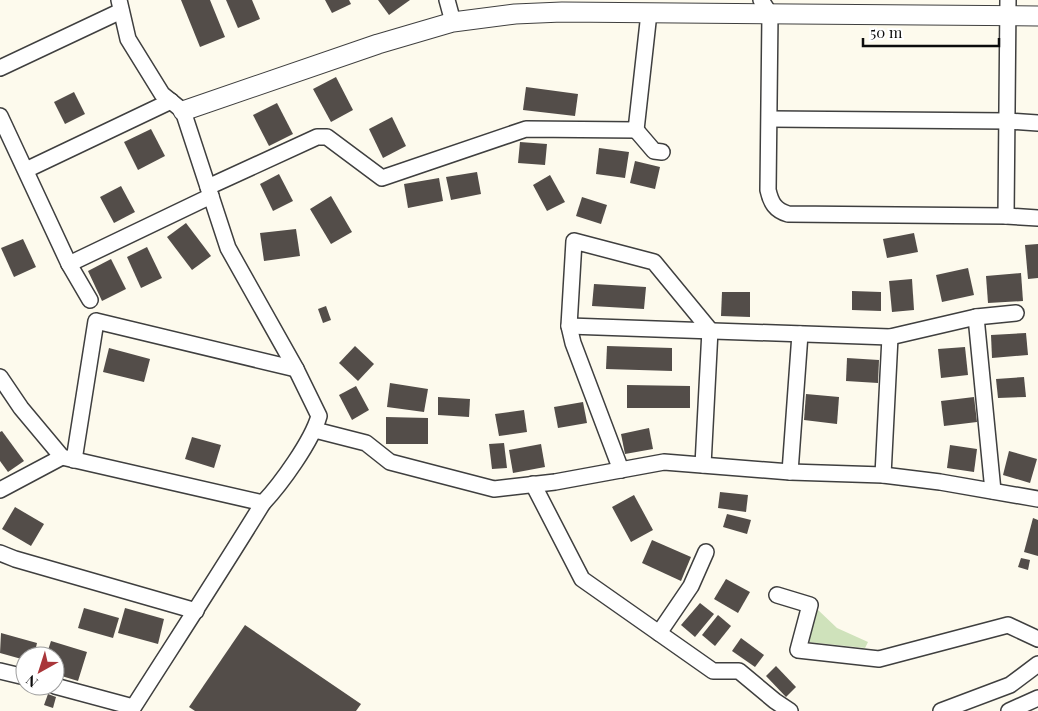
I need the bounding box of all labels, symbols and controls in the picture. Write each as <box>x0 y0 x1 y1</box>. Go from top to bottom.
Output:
scale bar <box>863 15 999 47</box>
text: 50 m <box>870 22 903 42</box>
north arrow <box>15 646 65 696</box>
text: N <box>22 671 41 692</box>

